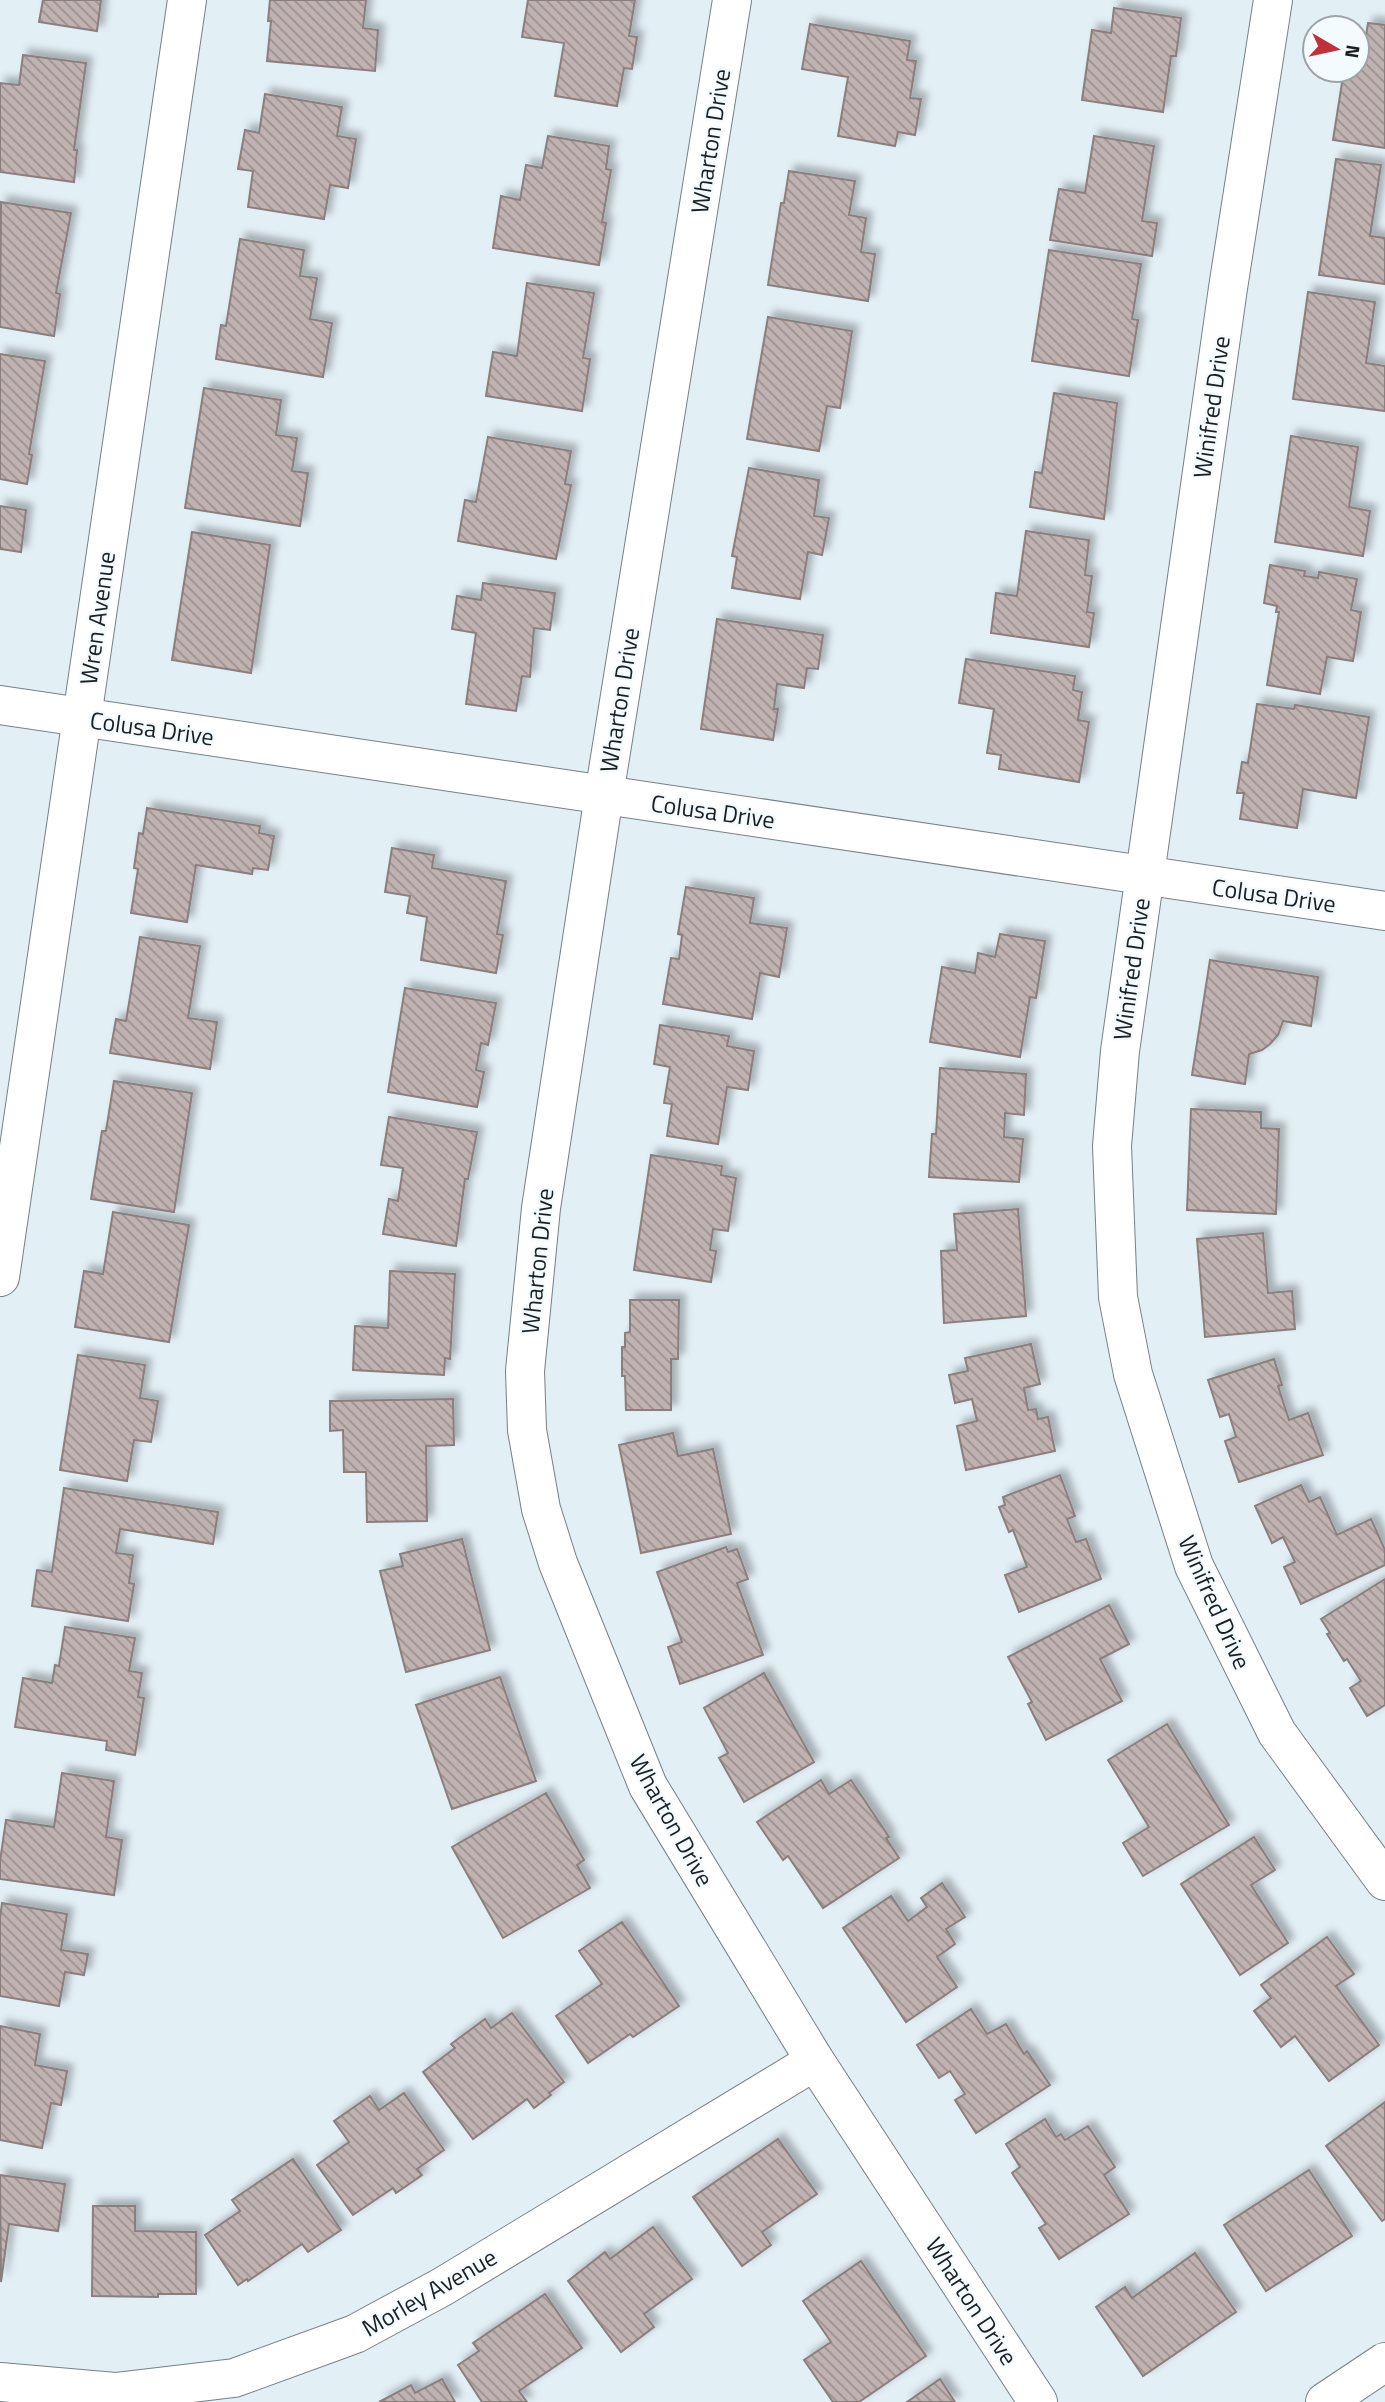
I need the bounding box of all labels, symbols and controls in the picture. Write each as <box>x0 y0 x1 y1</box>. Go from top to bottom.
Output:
north arrow <box>1301 14 1371 84</box>
text: N <box>1338 43 1369 61</box>
street label: Wharton Drive <box>681 66 739 216</box>
street label: Winifred Drive <box>1183 334 1239 480</box>
street label: Wren Avenue <box>70 549 124 687</box>
street label: Wharton Drive <box>590 625 648 775</box>
street label: Colusa Drive <box>88 701 216 755</box>
street label: Colusa Drive <box>649 784 777 838</box>
street label: Colusa Drive <box>1210 868 1338 922</box>
street label: Winifred Drive <box>1103 896 1159 1042</box>
street label: Wharton Drive <box>511 1186 563 1336</box>
street label: Winifred Drive <box>1169 1529 1261 1675</box>
street label: Wharton Drive <box>621 1747 723 1893</box>
street label: Wharton Drive <box>917 2230 1027 2372</box>
street label: Morley Avenue <box>355 2239 503 2345</box>

